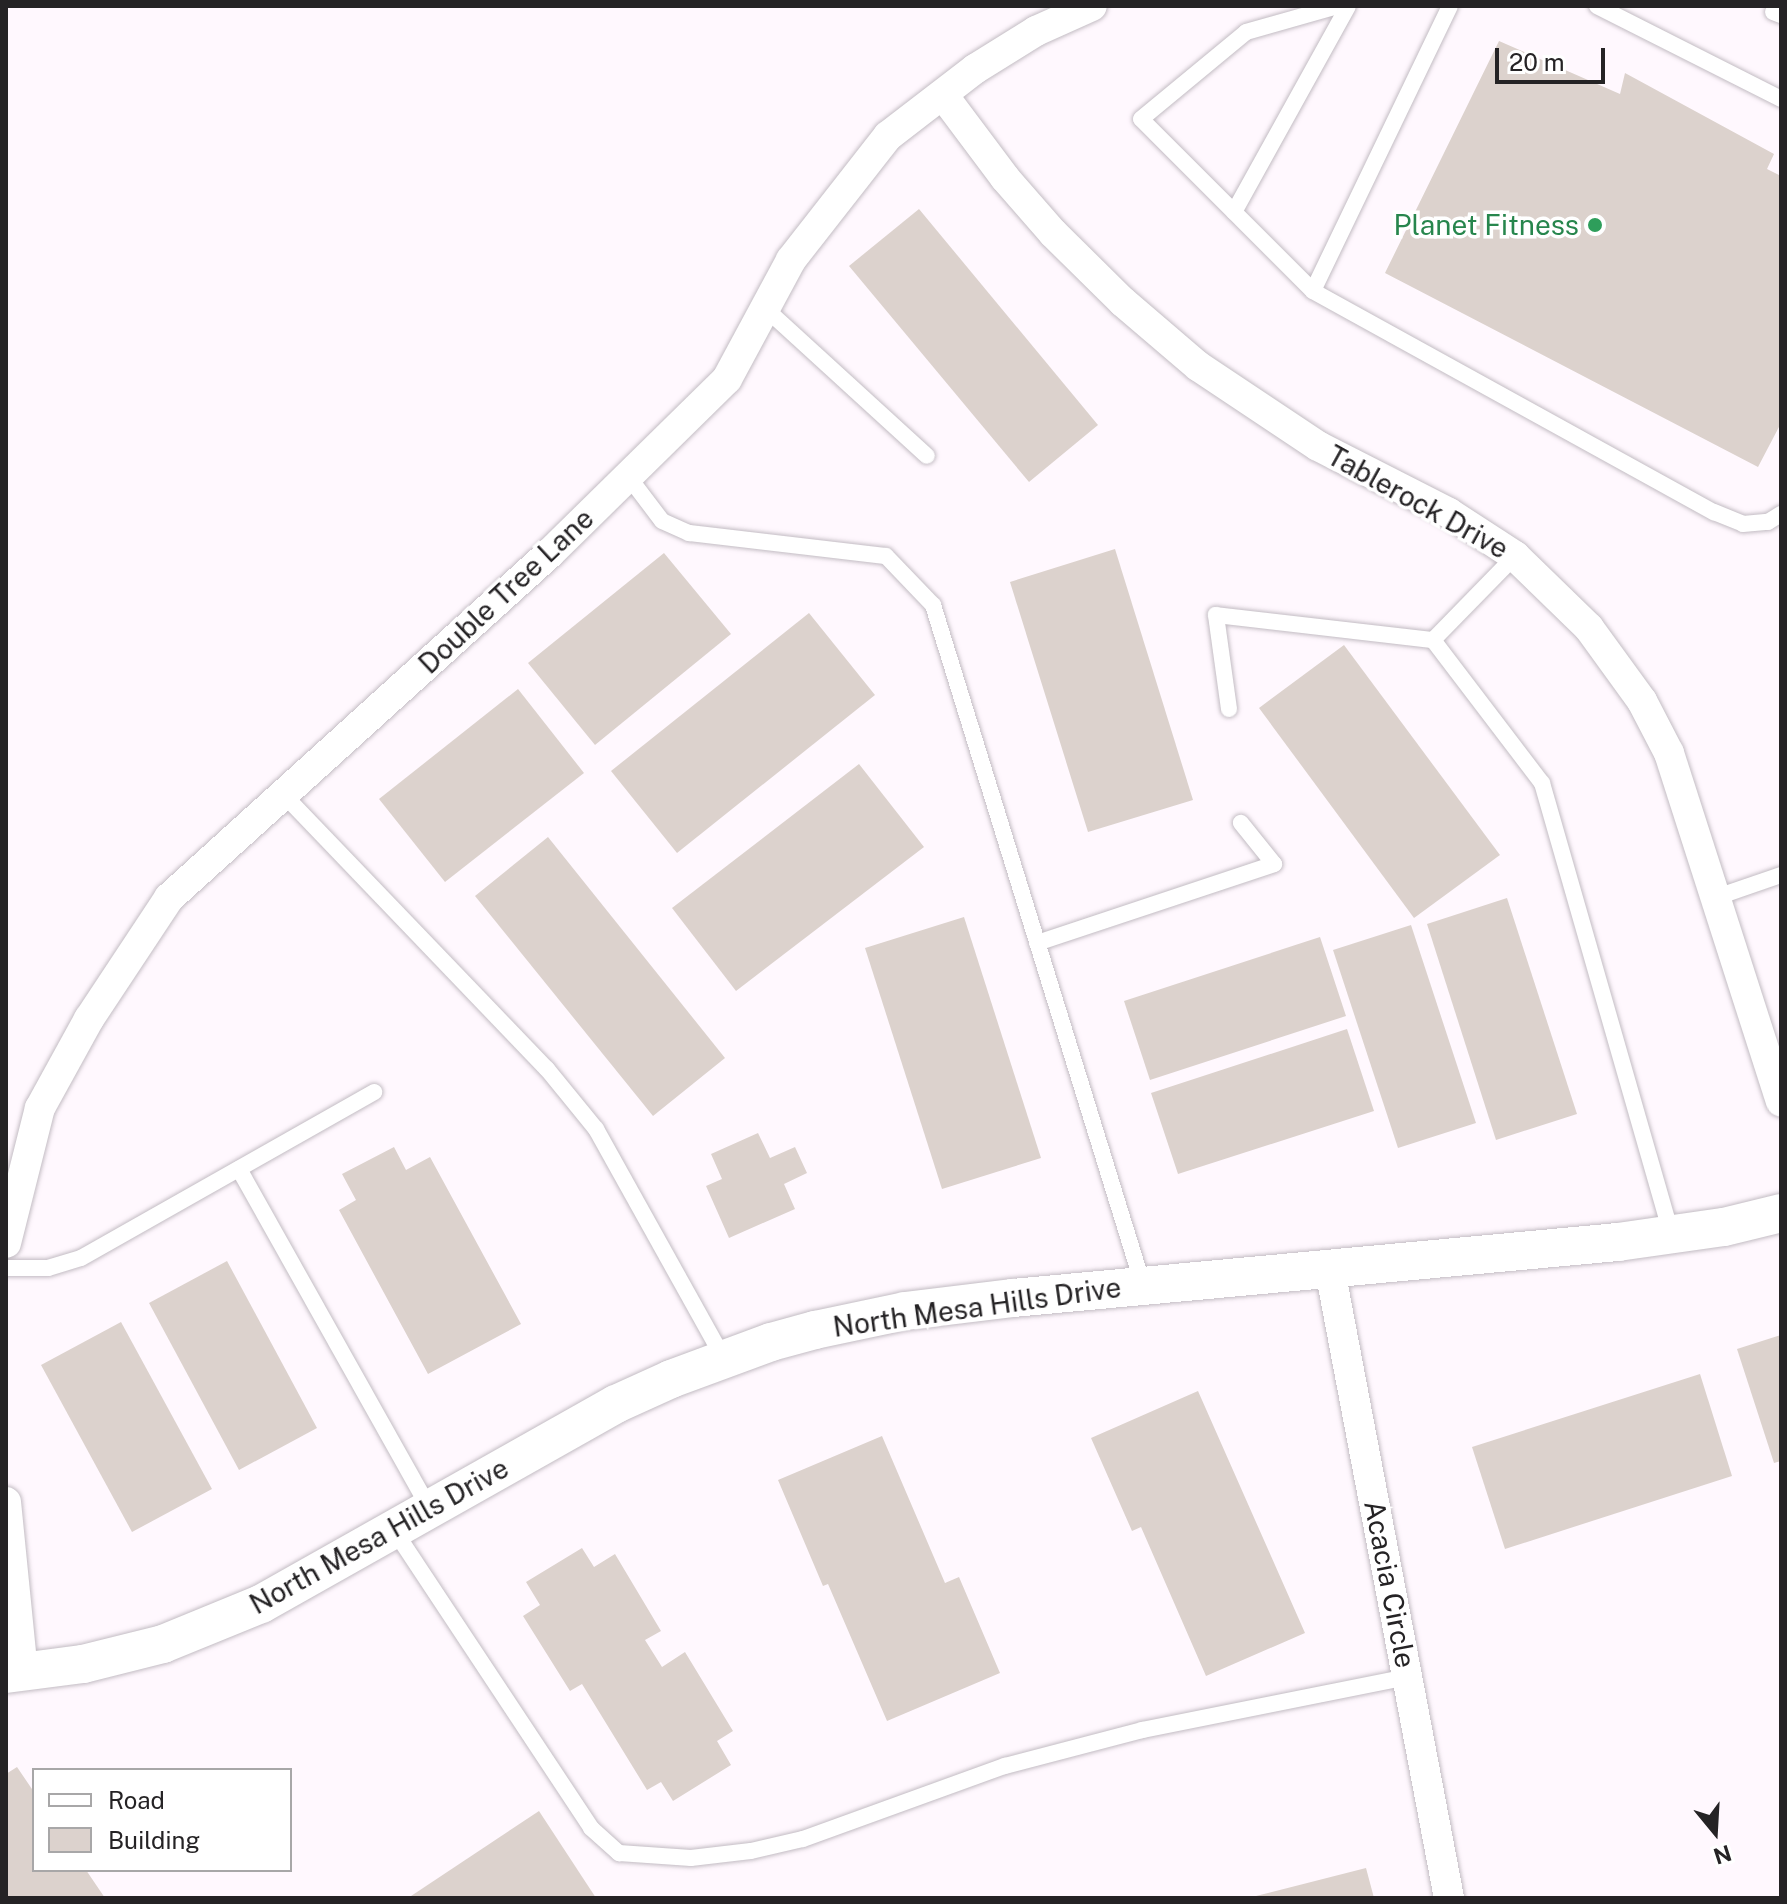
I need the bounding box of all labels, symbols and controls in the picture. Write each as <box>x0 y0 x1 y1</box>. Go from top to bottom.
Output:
scale bar <box>1499 32 1609 82</box>
text: 20 m <box>1509 48 1565 76</box>
place label: Planet Fitness <box>1394 208 1579 242</box>
marker: Planet Fitness <box>1586 216 1604 234</box>
street label: Tablerock Drive <box>1322 438 1514 566</box>
street label: Double Tree Lane <box>412 501 600 681</box>
street label: North Mesa Hills Drive <box>831 1270 1123 1344</box>
street label: North Mesa Hills Drive <box>244 1451 514 1621</box>
street label: Acacia Circle <box>1357 1497 1423 1671</box>
legend <box>32 1768 292 1872</box>
text: Road <box>108 1786 165 1814</box>
north arrow <box>1675 1792 1755 1872</box>
text: Building <box>108 1826 200 1854</box>
text: N <box>1710 1840 1735 1870</box>

